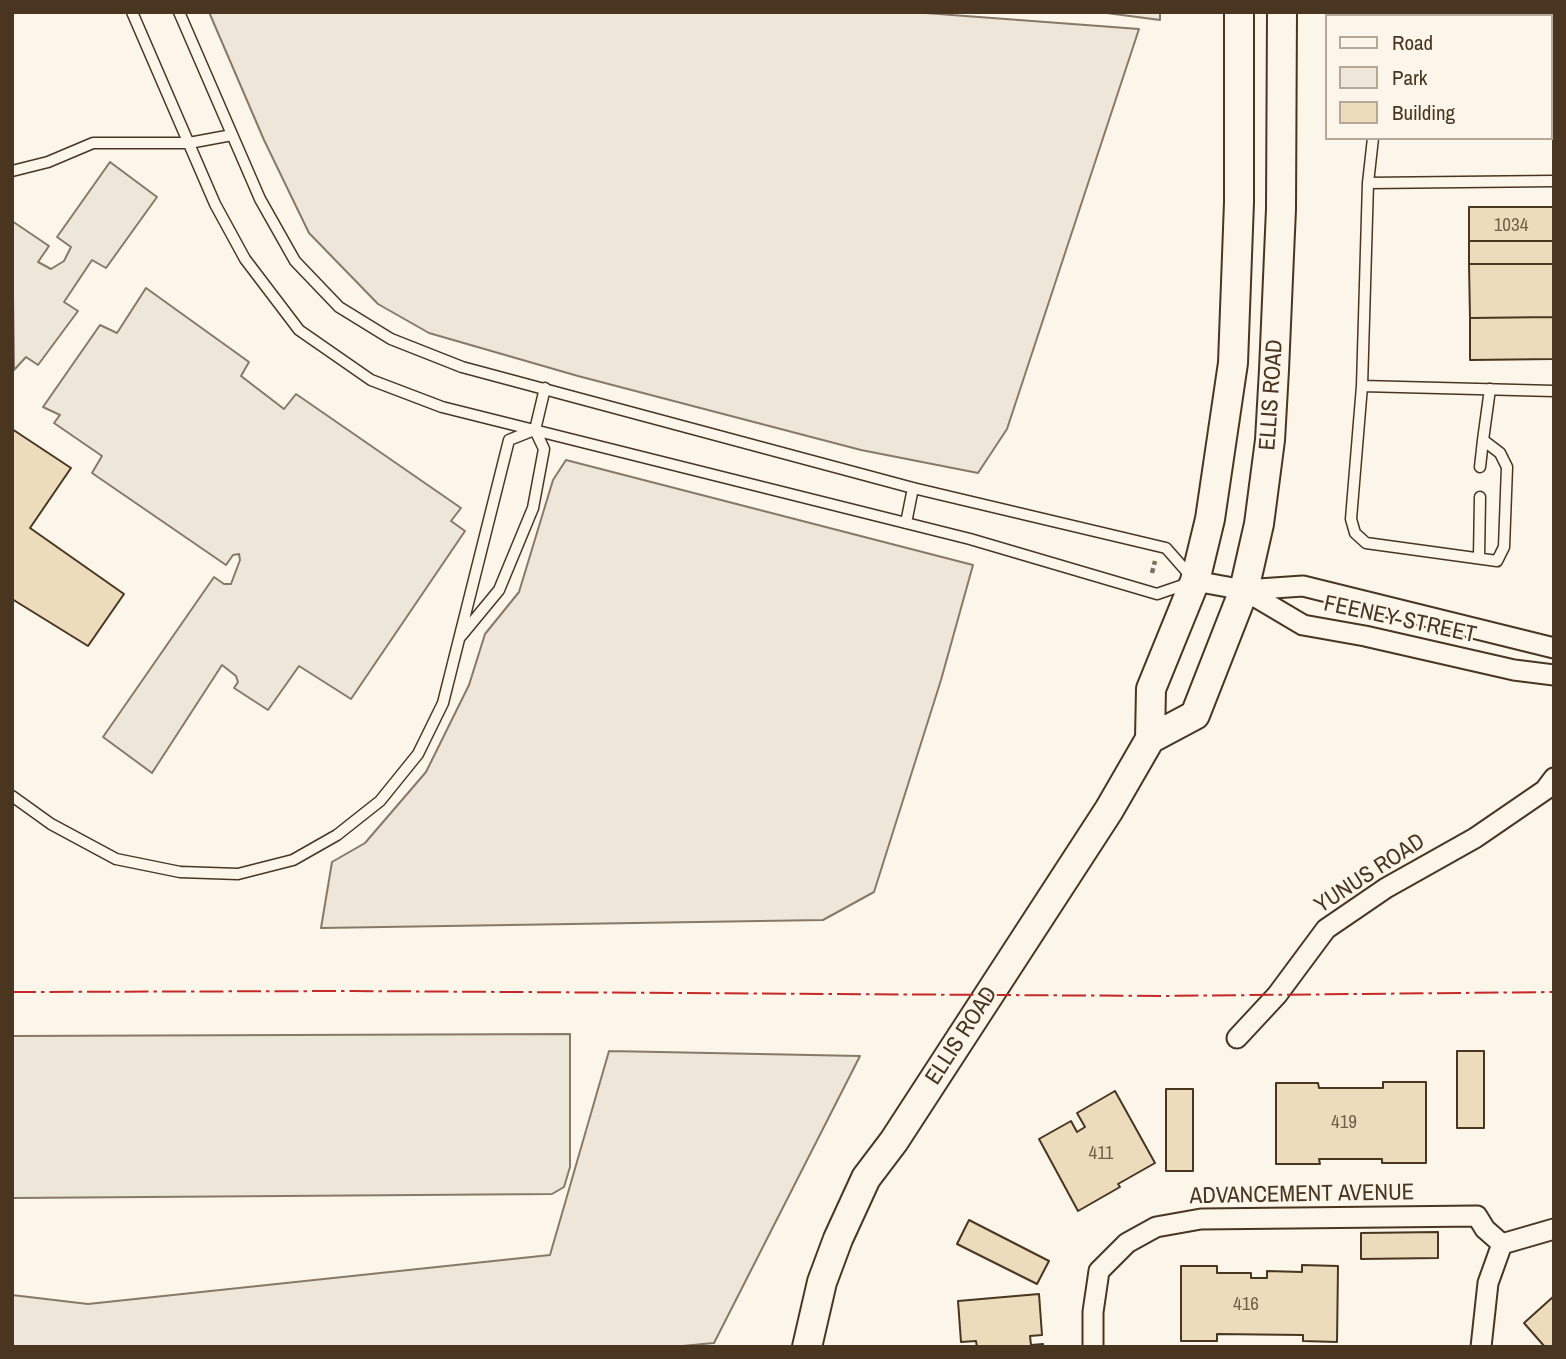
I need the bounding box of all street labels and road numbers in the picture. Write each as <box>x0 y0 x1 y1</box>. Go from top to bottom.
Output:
street label: ELLIS ROAD <box>1254 339 1290 451</box>
street label: FEENEY STREET <box>1321 590 1479 650</box>
street label: YUNUS ROAD <box>1310 828 1430 920</box>
street label: ELLIS ROAD <box>920 982 1004 1090</box>
street label: ADVANCEMENT AVENUE <box>1189 1179 1415 1211</box>

